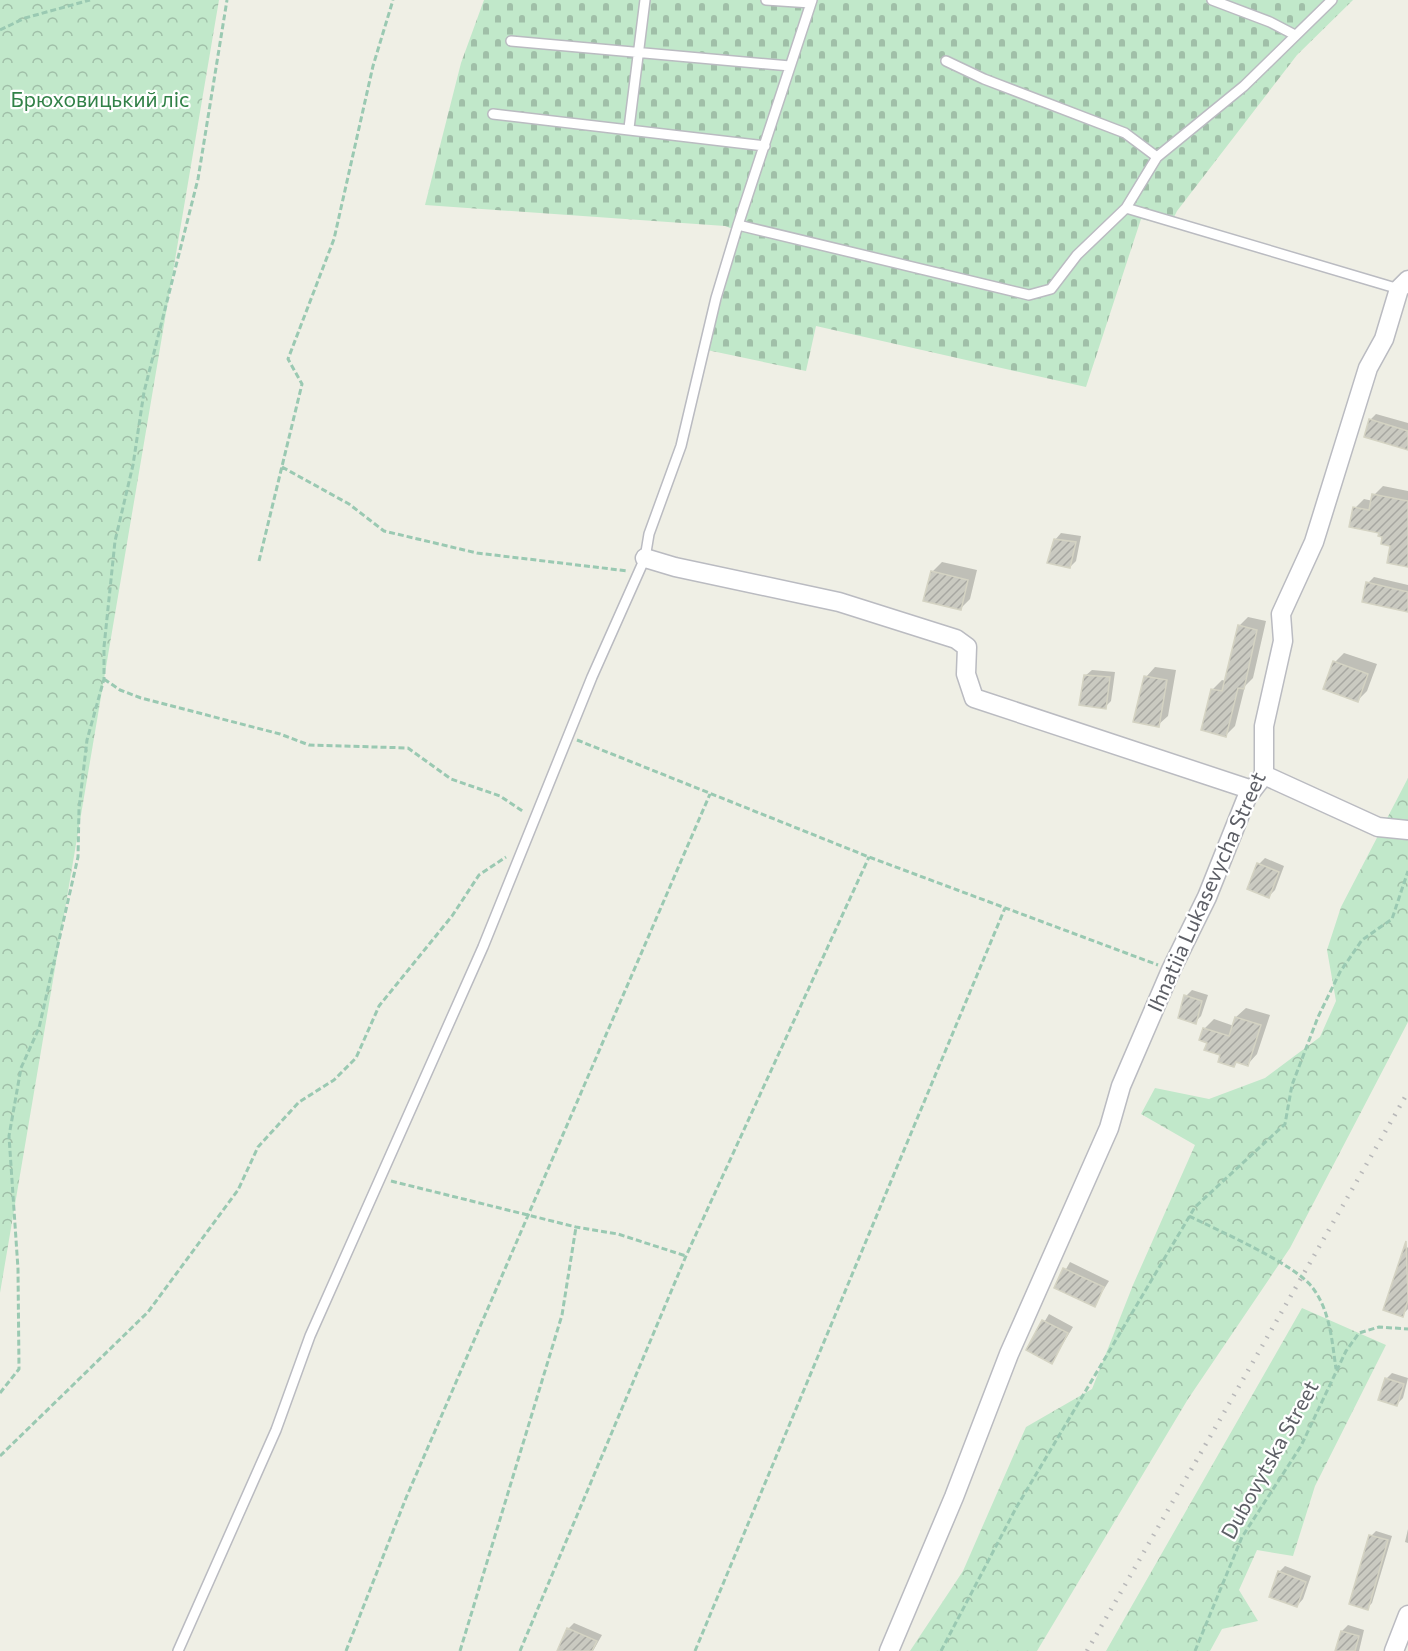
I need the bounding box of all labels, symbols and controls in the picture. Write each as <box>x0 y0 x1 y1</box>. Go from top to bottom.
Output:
park label: Брюховицький ліс <box>11 86 189 111</box>
street label: Ihnatiia Lukasevycha Street <box>1141 768 1270 1015</box>
street label: Dubovytska Street <box>1215 1376 1323 1543</box>

